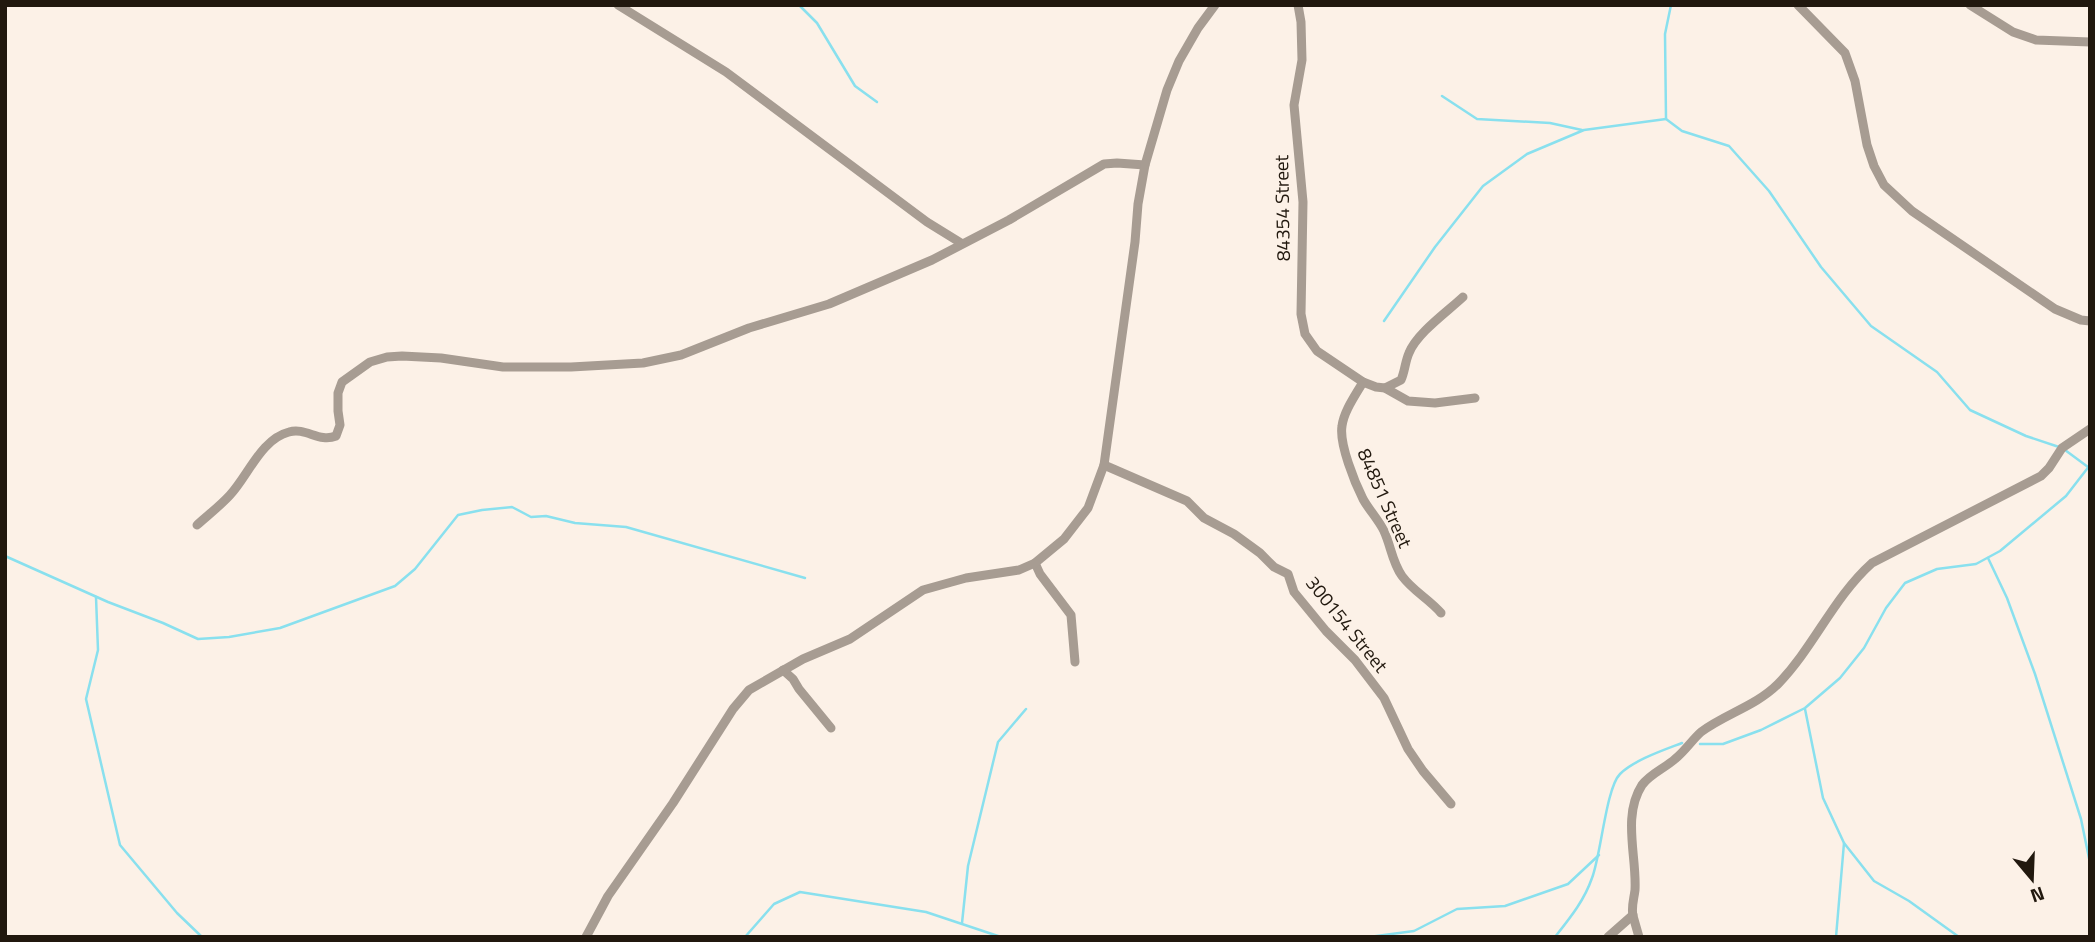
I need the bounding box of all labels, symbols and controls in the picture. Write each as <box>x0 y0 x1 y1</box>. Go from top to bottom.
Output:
street label: 84354 Street <box>1266 154 1297 261</box>
street label: 84851 Street <box>1351 443 1420 553</box>
street label: 300154 Street <box>1299 569 1396 679</box>
north arrow <box>1997 844 2067 914</box>
text: N <box>2027 880 2049 911</box>

